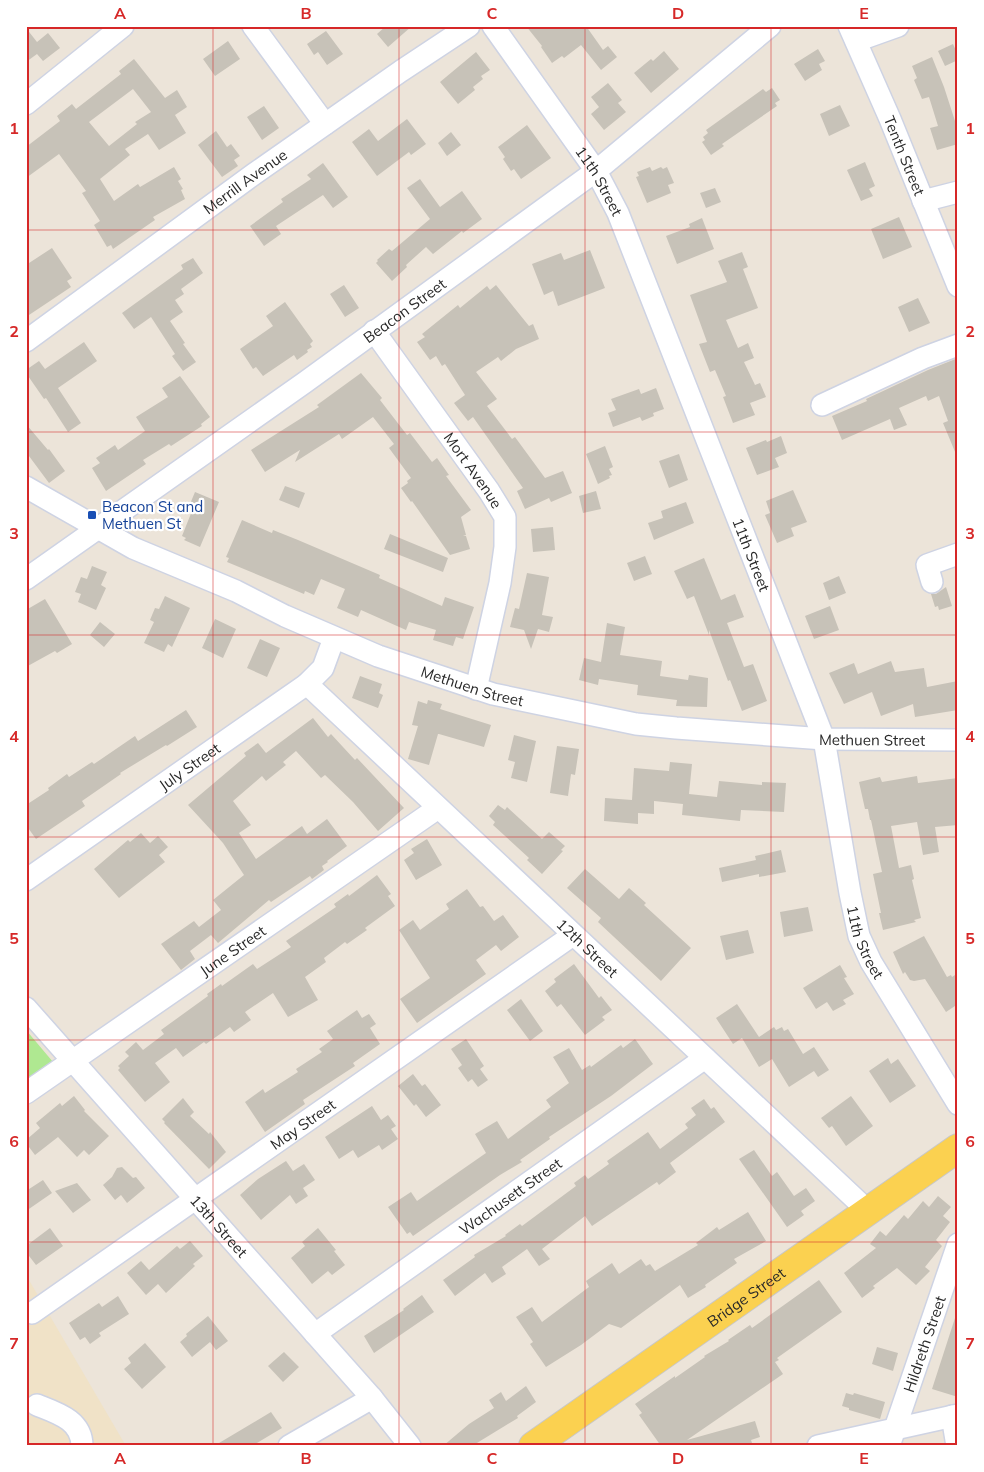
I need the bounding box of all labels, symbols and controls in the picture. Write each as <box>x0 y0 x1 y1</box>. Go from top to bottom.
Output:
text: A <box>114 3 126 23</box>
text: B <box>300 3 312 23</box>
text: C <box>487 3 498 23</box>
text: D <box>672 3 684 23</box>
text: E <box>859 3 869 23</box>
street label: Tenth Street <box>880 113 930 198</box>
text: 1 <box>9 118 19 138</box>
text: 1 <box>965 118 975 138</box>
street label: 11th Street <box>572 142 627 219</box>
street label: Merrill Avenue <box>199 145 290 218</box>
street label: Beacon Street <box>359 274 449 347</box>
text: 2 <box>9 321 19 341</box>
text: 2 <box>965 321 975 341</box>
street label: Mort Avenue <box>440 428 507 512</box>
place label: Beacon St and Methuen St <box>102 497 203 533</box>
marker: Beacon St and Methuen St <box>86 509 98 521</box>
street label: 11th Street <box>729 515 775 594</box>
text: 3 <box>9 523 19 543</box>
text: 3 <box>965 523 975 543</box>
street label: Methuen Street <box>419 661 525 710</box>
text: 4 <box>9 726 19 746</box>
text: 4 <box>965 726 975 746</box>
street label: Methuen Street <box>819 729 925 749</box>
street label: July Street <box>155 738 224 794</box>
street label: 11th Street <box>843 904 888 982</box>
street label: 12th Street <box>553 914 622 981</box>
street label: June Street <box>196 921 269 980</box>
text: 5 <box>9 928 19 948</box>
text: 5 <box>965 928 975 948</box>
street label: May Street <box>266 1095 339 1153</box>
text: 6 <box>9 1131 19 1151</box>
text: 6 <box>965 1131 975 1151</box>
street label: Wachusett Street <box>455 1153 565 1239</box>
street label: 13th Street <box>186 1190 252 1261</box>
street label: Bridge Street <box>703 1263 789 1331</box>
street label: Hildreth Street <box>899 1293 949 1395</box>
text: 7 <box>9 1333 19 1353</box>
text: 7 <box>965 1333 975 1353</box>
text: A <box>114 1448 126 1468</box>
text: B <box>300 1448 312 1468</box>
text: C <box>487 1448 498 1468</box>
text: D <box>672 1448 684 1468</box>
text: E <box>859 1448 869 1468</box>

